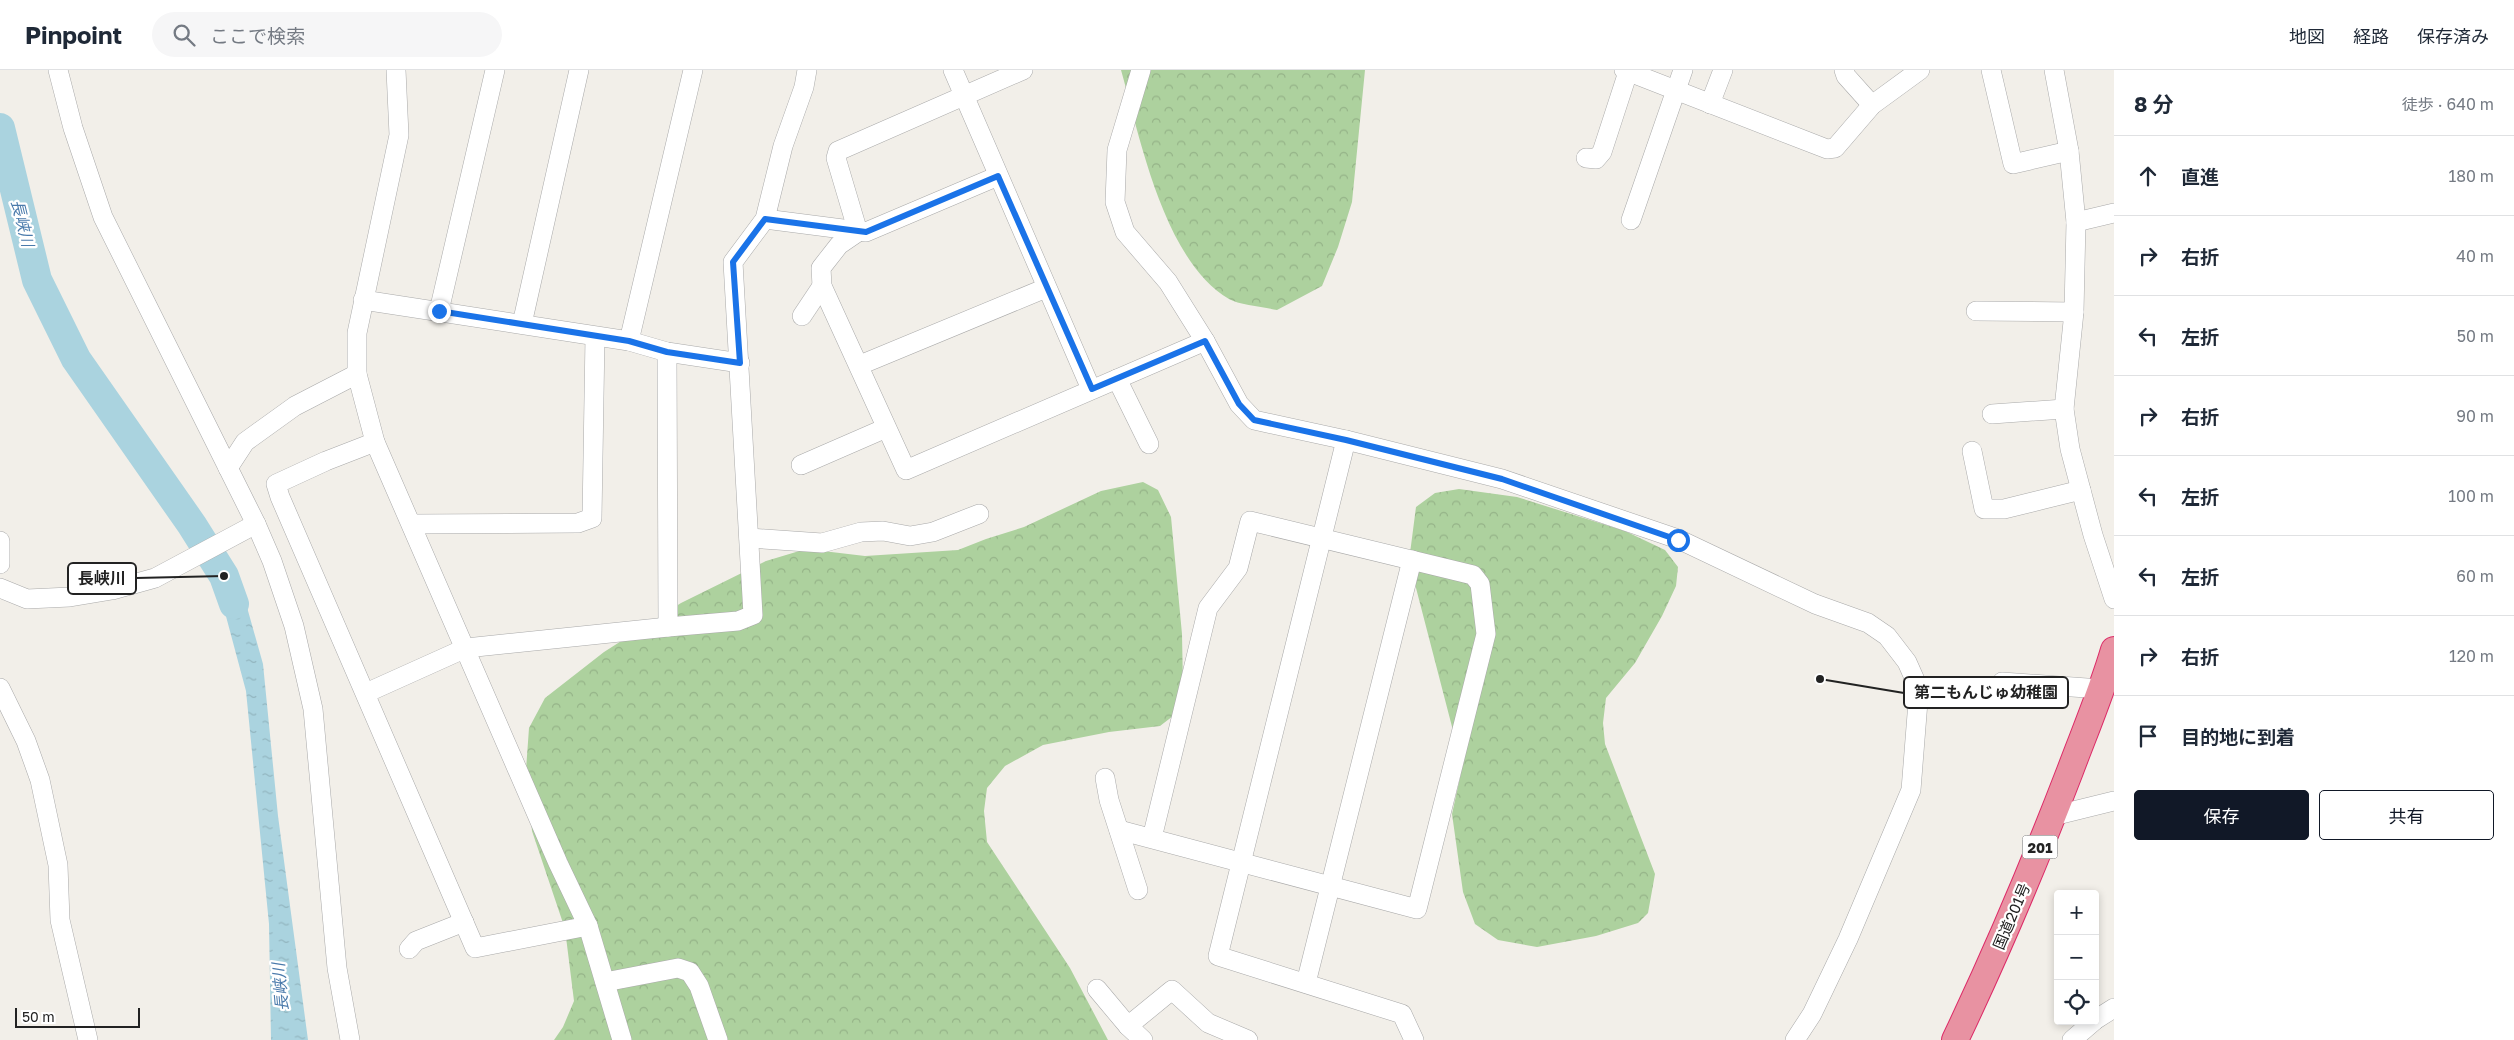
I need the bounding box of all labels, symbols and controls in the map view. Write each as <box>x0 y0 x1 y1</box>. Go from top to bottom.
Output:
search box <box>152 12 502 57</box>
text: Pinpoint <box>25 20 122 49</box>
icon: search <box>170 21 198 49</box>
text: ここで検索 <box>210 24 305 47</box>
text: 地図 <box>2289 25 2325 47</box>
text: 経路 <box>2353 25 2389 47</box>
text: 保存済み <box>2417 25 2489 47</box>
text: 8 分 <box>2134 91 2174 117</box>
text: 徒歩 · 640 m <box>2402 94 2494 114</box>
icon: ahead <box>2134 162 2162 190</box>
text: 直進 <box>2181 165 2219 188</box>
text: 180 m <box>2448 166 2494 186</box>
water label: 長峡川 <box>7 197 39 251</box>
icon: right <box>2134 242 2162 270</box>
text: 右折 <box>2181 245 2219 268</box>
text: 40 m <box>2456 246 2494 266</box>
route end <box>428 300 451 323</box>
icon: left <box>2134 322 2162 350</box>
text: 左折 <box>2181 325 2219 348</box>
text: 50 m <box>2457 326 2494 346</box>
icon: right <box>2134 402 2162 430</box>
text: 右折 <box>2181 405 2219 428</box>
text: 90 m <box>2456 406 2494 426</box>
icon: left <box>2134 482 2162 510</box>
text: 左折 <box>2181 485 2219 508</box>
text: 100 m <box>2448 486 2494 506</box>
route start <box>1667 529 1690 552</box>
icon: left <box>2134 562 2162 590</box>
callout: 長峡川 <box>68 563 136 594</box>
text: 左折 <box>2181 565 2219 588</box>
text: 60 m <box>2456 566 2494 586</box>
text: 長峡川 <box>78 568 126 588</box>
icon: right <box>2134 642 2162 670</box>
text: 右折 <box>2181 645 2219 668</box>
text: 120 m <box>2449 646 2494 666</box>
callout: 第二もんじゅ幼稚園 <box>1904 677 2068 708</box>
text: 第二もんじゅ幼稚園 <box>1914 682 2058 702</box>
icon: arrive <box>2134 722 2162 750</box>
text: 目的地に到着 <box>2181 725 2295 748</box>
button: 保存 <box>2134 790 2309 840</box>
button: 共有 <box>2319 790 2494 840</box>
road number: 201 <box>2022 836 2058 859</box>
street label: 国道201号 <box>1989 880 2033 952</box>
map controls <box>2054 890 2099 1025</box>
button: + <box>2054 890 2099 935</box>
button: − <box>2054 935 2099 980</box>
water label: 長峡川 <box>268 960 292 1012</box>
button: locate <box>2054 980 2099 1025</box>
scale bar <box>15 1005 140 1028</box>
text: 50 m <box>22 1008 55 1025</box>

